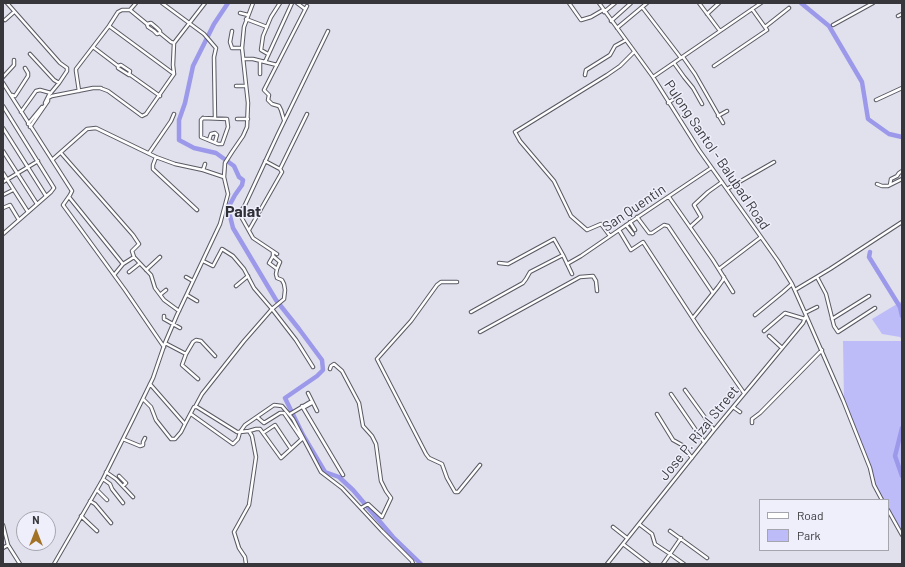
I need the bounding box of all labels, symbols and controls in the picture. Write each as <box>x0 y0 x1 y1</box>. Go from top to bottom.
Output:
street label: Pulong Santol - Balubad Road <box>661 77 773 233</box>
street label: San Quentin <box>599 181 669 235</box>
district label: Palat <box>225 202 261 222</box>
street label: Jose P. Rizal Street <box>656 382 742 484</box>
legend <box>759 499 889 551</box>
text: Road <box>797 508 824 522</box>
north arrow <box>16 511 56 551</box>
text: N <box>32 513 40 526</box>
text: Park <box>797 528 821 542</box>

